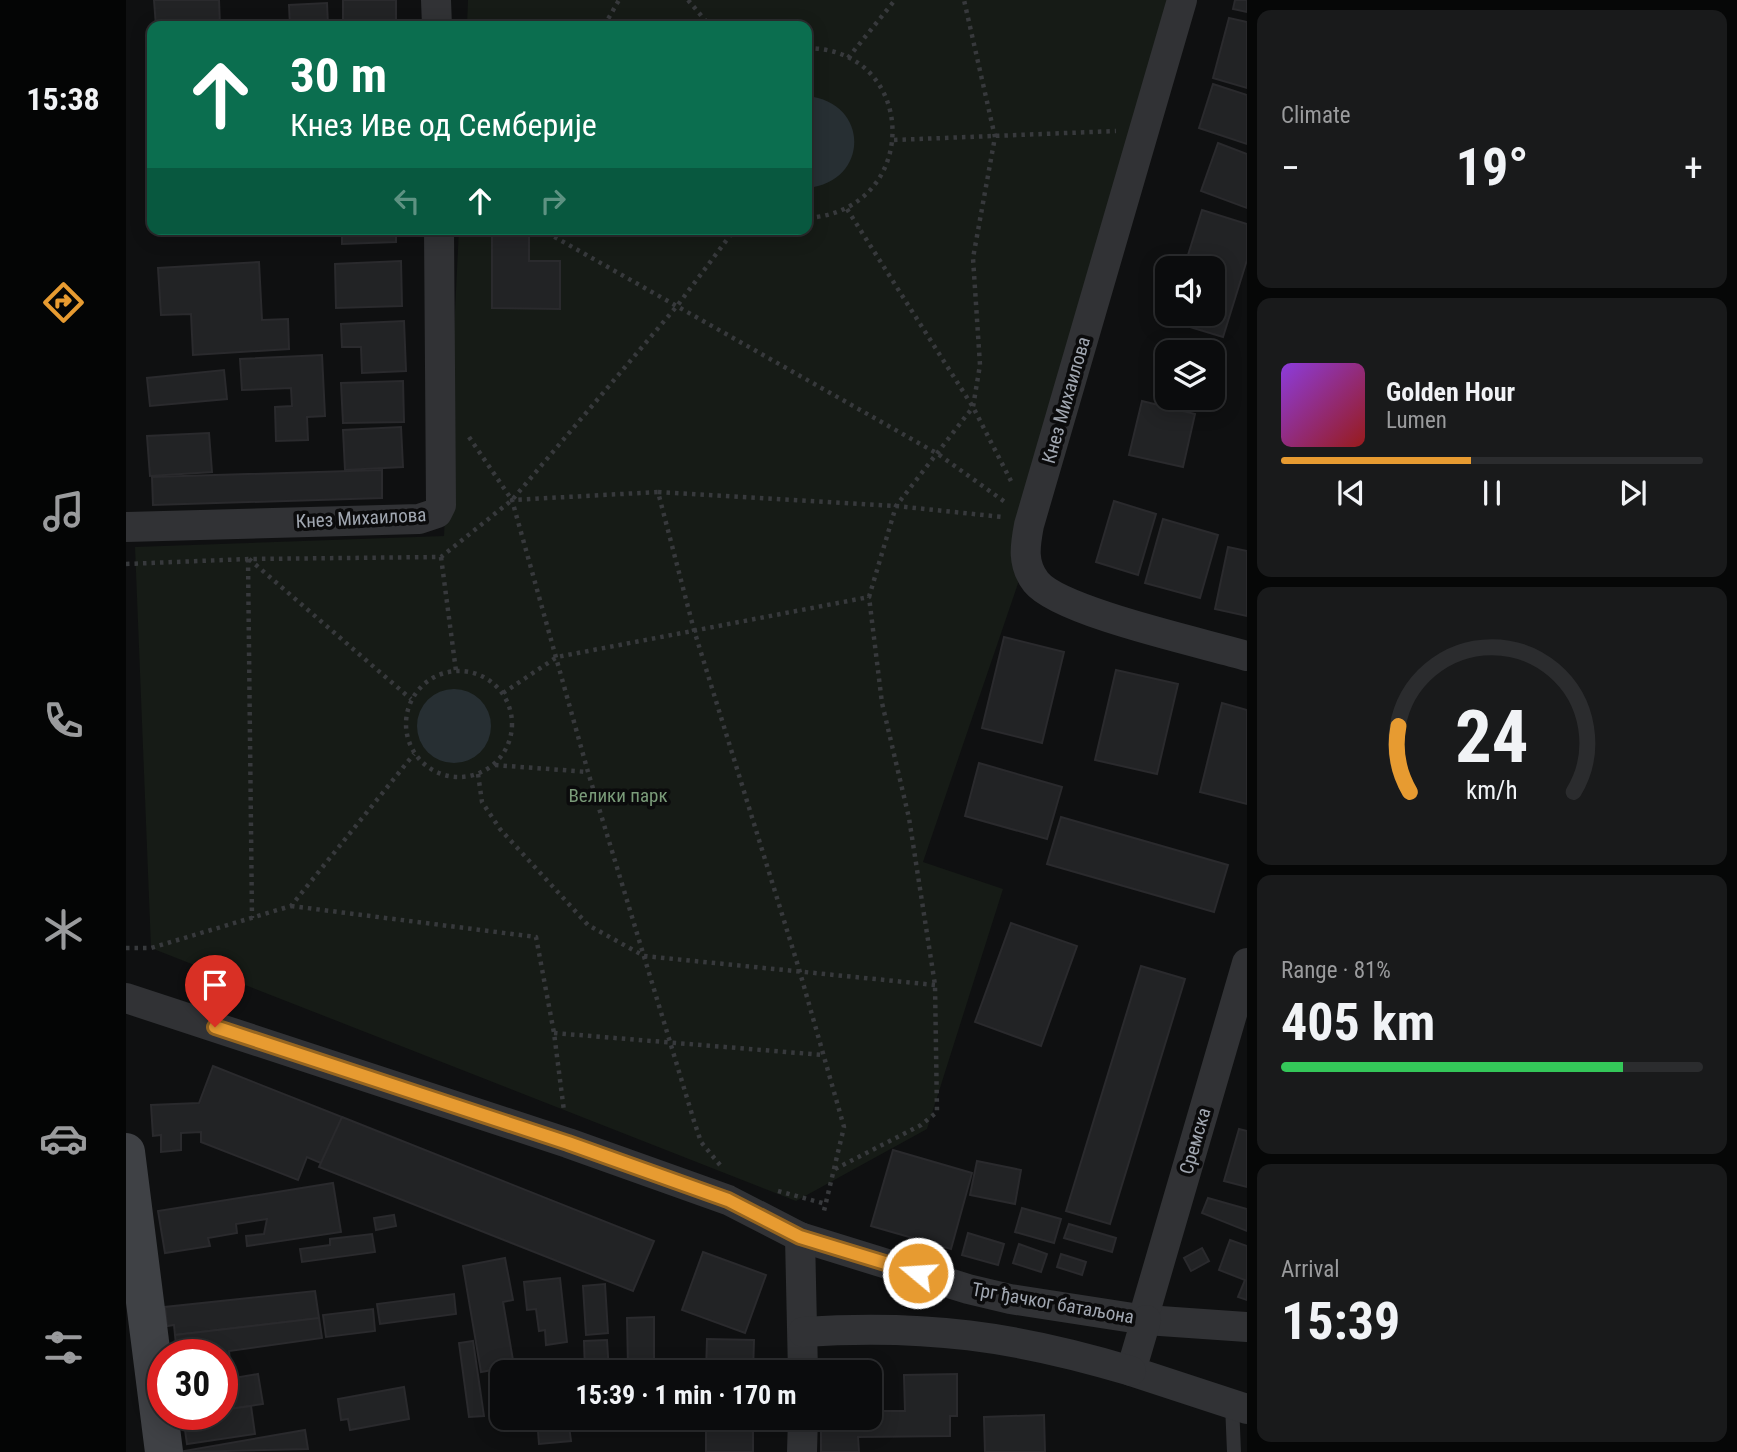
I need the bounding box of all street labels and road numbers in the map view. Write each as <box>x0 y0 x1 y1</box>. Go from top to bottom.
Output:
street label: Кнез Михаилова <box>1037 334 1095 466</box>
street label: Кнез Михаилова <box>295 503 427 533</box>
street label: Сремска <box>1175 1105 1215 1177</box>
street label: Трг ђачког батаљона <box>970 1277 1136 1329</box>

